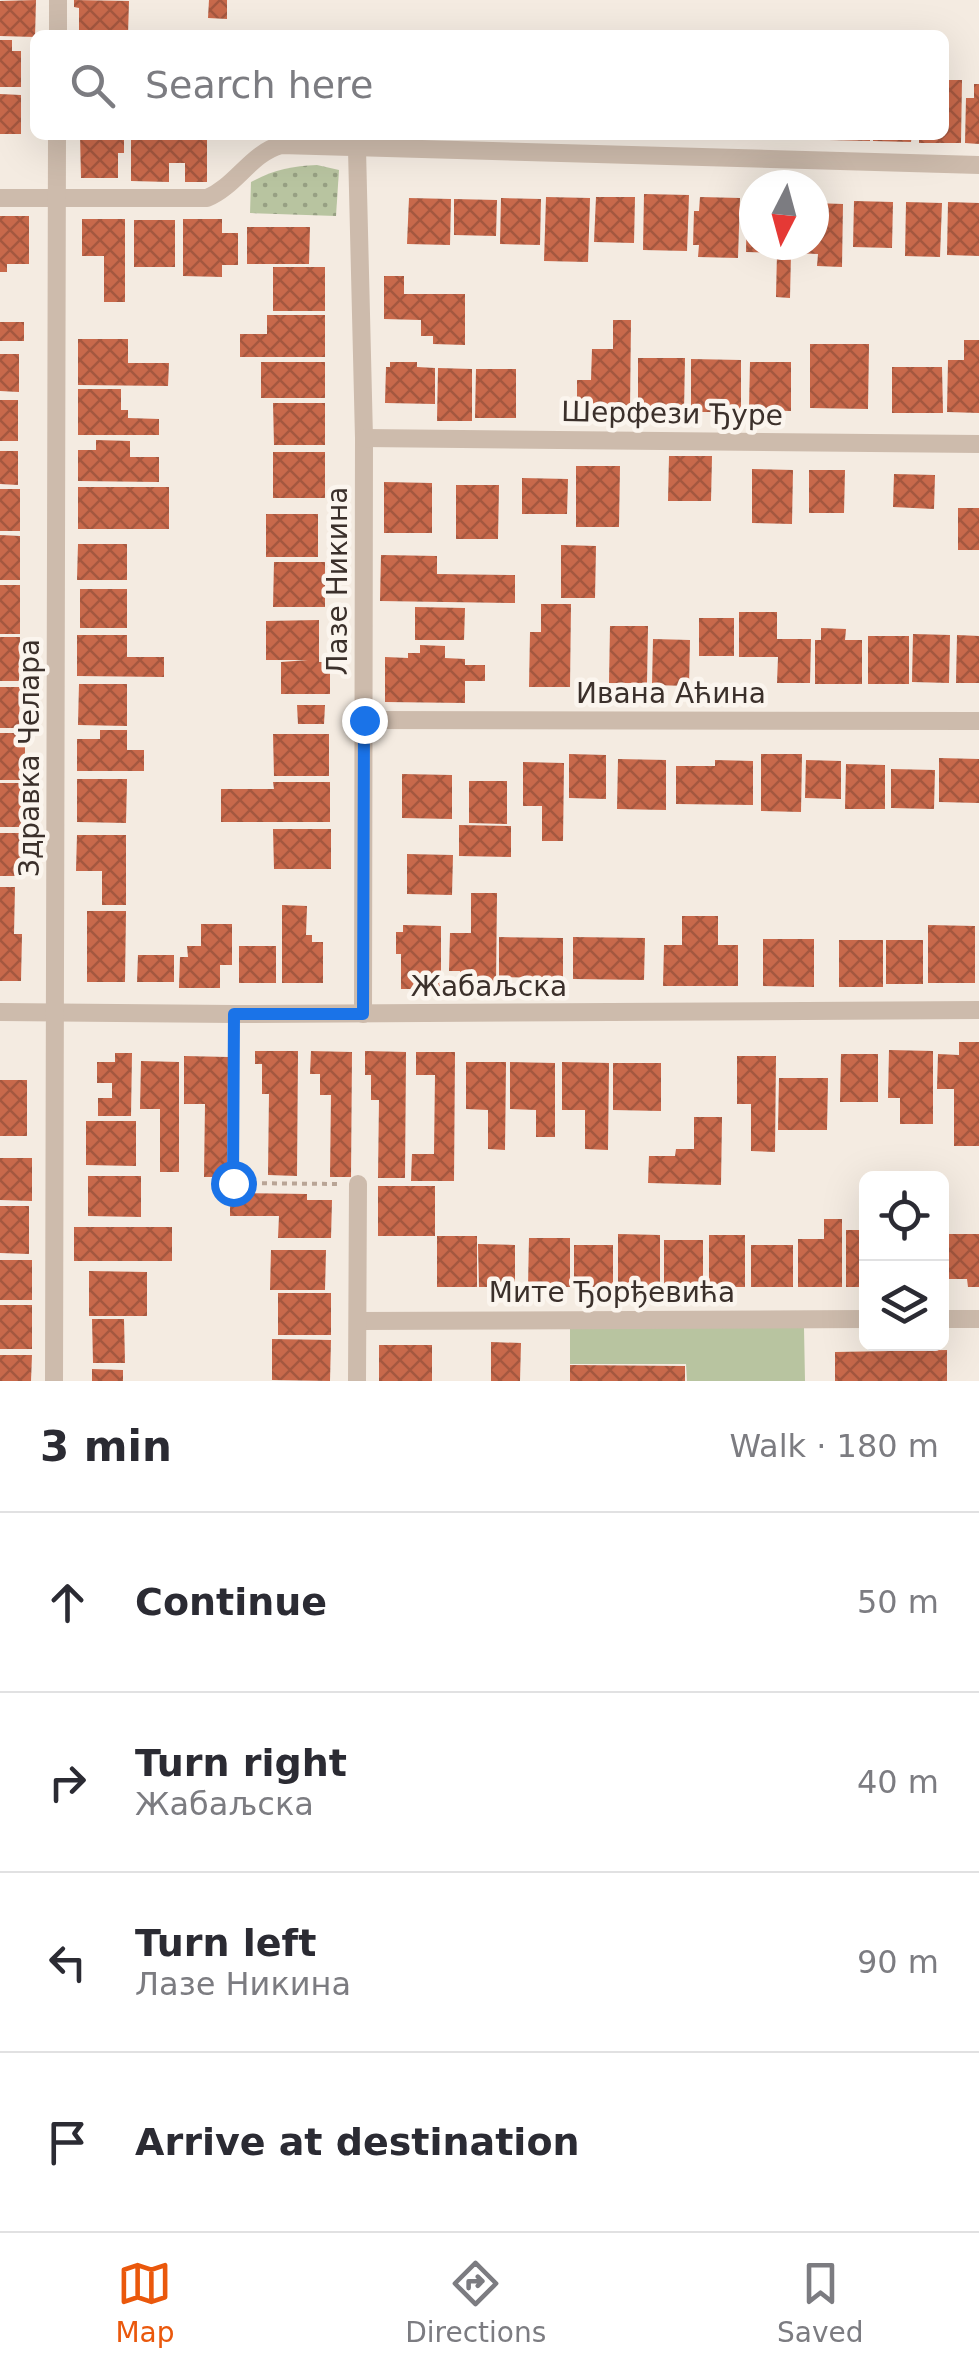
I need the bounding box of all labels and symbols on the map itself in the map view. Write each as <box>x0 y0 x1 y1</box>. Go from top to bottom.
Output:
north arrow <box>739 170 829 260</box>
street label: Шерфези Ђуре <box>561 395 783 432</box>
street label: Лазе Никина <box>321 486 354 676</box>
street label: Здравка Челара <box>13 639 46 877</box>
street label: Ивана Аћина <box>576 677 766 710</box>
route end <box>342 698 388 744</box>
street label: Жабаљска <box>411 970 567 1003</box>
route start <box>211 1161 257 1207</box>
street label: Мите Ђорђевића <box>489 1276 735 1309</box>

